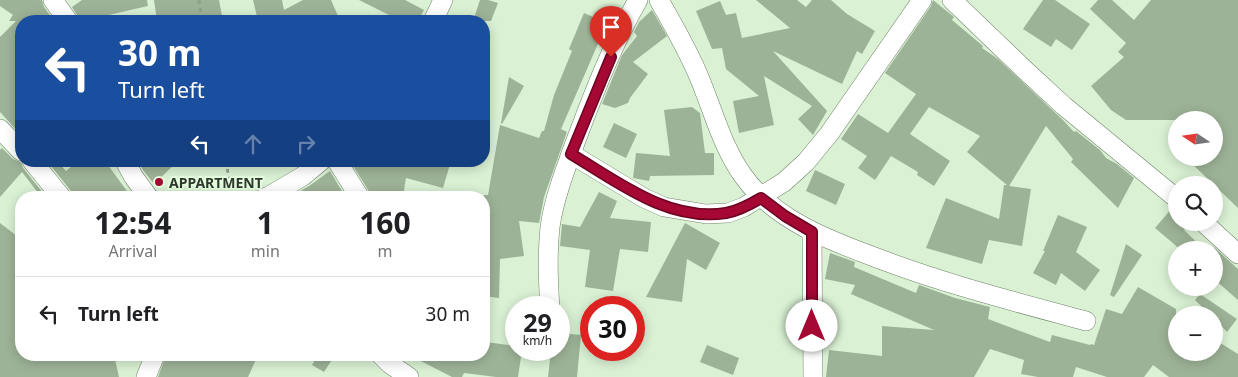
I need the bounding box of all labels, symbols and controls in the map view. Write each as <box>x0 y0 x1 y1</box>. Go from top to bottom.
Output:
pin <box>590 6 632 57</box>
icon: arrive <box>597 13 625 41</box>
text: 30 m <box>118 29 201 76</box>
icon: left <box>35 35 100 100</box>
text: Turn left <box>118 74 205 104</box>
north arrow <box>1168 111 1222 166</box>
map controls <box>1168 111 1223 361</box>
icon: left <box>186 130 214 158</box>
icon: ahead <box>239 130 267 158</box>
icon: right <box>292 130 320 158</box>
place label: APPARTMENT <box>169 173 263 192</box>
marker: APPARTMENT <box>153 176 165 188</box>
button: search <box>1168 176 1223 231</box>
text: 12:54 <box>94 202 171 243</box>
text: 1 <box>257 202 274 243</box>
text: 160 <box>359 202 411 243</box>
text: Arrival <box>108 240 157 262</box>
text: min <box>251 240 280 262</box>
text: m <box>377 240 392 262</box>
button: + <box>1168 241 1223 296</box>
speed limit sign: 30 <box>580 296 645 361</box>
position arrow <box>785 299 837 351</box>
icon: left <box>35 300 63 328</box>
text: Turn left <box>78 301 159 327</box>
text: 30 m <box>426 301 470 327</box>
text: 29 <box>523 305 552 339</box>
button: − <box>1168 306 1223 361</box>
text: km/h <box>523 332 552 349</box>

